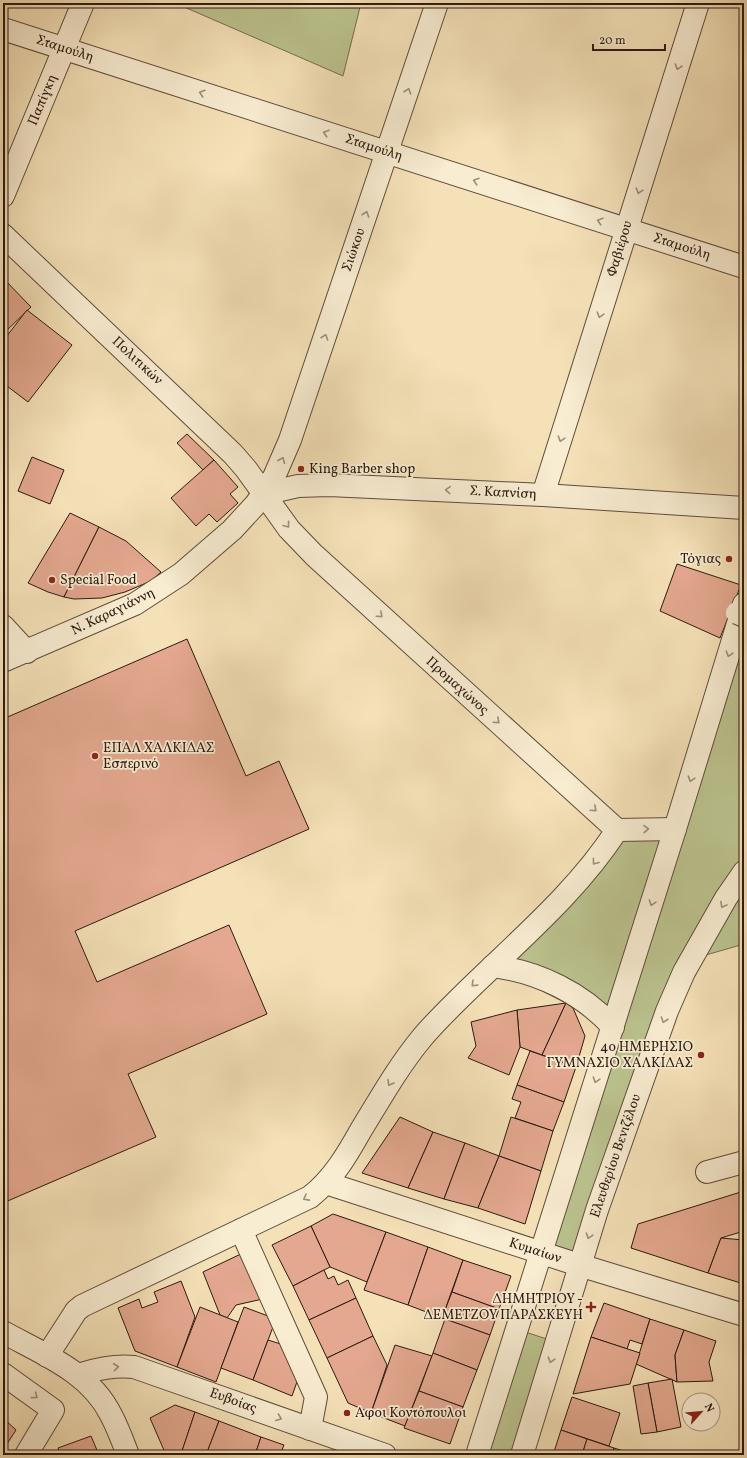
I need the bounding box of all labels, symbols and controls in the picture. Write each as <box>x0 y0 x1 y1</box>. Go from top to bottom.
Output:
scale bar <box>593 26 665 52</box>
street label: Σταμούλη <box>34 31 96 67</box>
text: 20 m <box>599 33 626 49</box>
one-way arrow <box>674 63 683 70</box>
street label: Παπίγκη <box>24 71 62 129</box>
one-way arrow <box>403 87 412 94</box>
one-way arrow <box>199 89 206 98</box>
one-way arrow <box>323 129 330 138</box>
street label: Σταμούλη <box>343 130 405 166</box>
one-way arrow <box>473 177 480 186</box>
one-way arrow <box>635 187 644 194</box>
one-way arrow <box>361 210 370 217</box>
one-way arrow <box>597 217 604 225</box>
street label: Φαβιέρου <box>602 218 638 279</box>
street label: Σιώκου <box>338 226 370 274</box>
street label: Σταμούλη <box>651 229 713 265</box>
one-way arrow <box>596 311 605 318</box>
street label: Πολιτικών <box>107 332 167 390</box>
one-way arrow <box>320 334 328 341</box>
one-way arrow <box>557 435 565 442</box>
one-way arrow <box>277 456 285 464</box>
place label: King Barber shop <box>309 460 415 479</box>
marker: King Barber shop <box>296 464 306 474</box>
street label: Σ. Καπνίση <box>469 482 537 504</box>
one-way arrow <box>445 486 451 495</box>
one-way arrow <box>282 521 289 528</box>
place label: Τόγιας <box>680 550 721 569</box>
marker: Τόγιας <box>724 554 734 564</box>
place label: Special Food <box>60 571 137 590</box>
marker: Special Food <box>47 575 57 585</box>
street label: Ν. Καραγιάννη <box>68 584 158 640</box>
one-way arrow <box>375 611 383 618</box>
one-way arrow <box>725 651 734 658</box>
street label: Προμαχώνος <box>421 653 493 719</box>
one-way arrow <box>492 717 500 724</box>
place label: ΕΠΑΛ ΧΑΛΚΙΔΑΣ Εσπερινό <box>103 739 214 774</box>
marker: ΕΠΑΛ ΧΑΛΚΙΔΑΣ Εσπερινό <box>90 751 100 761</box>
one-way arrow <box>687 775 696 782</box>
one-way arrow <box>589 804 596 811</box>
one-way arrow <box>643 825 649 834</box>
one-way arrow <box>592 857 599 864</box>
one-way arrow <box>648 899 657 906</box>
one-way arrow <box>720 900 727 908</box>
one-way arrow <box>471 979 479 987</box>
one-way arrow <box>660 1017 668 1024</box>
place label: 4ο ΗΜΕΡΗΣΙΟ ΓΥΜΝΑΣΙΟ ΧΑΛΚΙΔΑΣ <box>547 1038 693 1073</box>
marker: 4ο ΗΜΕΡΗΣΙΟ ΓΥΜΝΑΣΙΟ ΧΑΛΚΙΔΑΣ <box>696 1050 706 1060</box>
one-way arrow <box>592 1076 601 1083</box>
one-way arrow <box>387 1079 394 1086</box>
street label: Ελευθερίου Βενιζέλου <box>586 1091 646 1220</box>
one-way arrow <box>303 1193 311 1201</box>
one-way arrow <box>585 1232 594 1239</box>
street label: Κυμαίων <box>506 1234 564 1268</box>
place label: ΔΗΜΗΤΡΙΟΥ - ΔΕΜΕΤΖΟΥ ΠΑΡΑΣΚΕΥΗ <box>424 1290 583 1325</box>
marker: ΔΗΜΗΤΡΙΟΥ - ΔΕΜΕΤΖΟΥ ΠΑΡΑΣΚΕΥΗ <box>586 1302 596 1312</box>
one-way arrow <box>547 1356 556 1363</box>
one-way arrow <box>113 1362 119 1371</box>
street label: Ευβοίας <box>207 1384 259 1418</box>
one-way arrow <box>30 1391 37 1398</box>
north arrow <box>681 1392 721 1432</box>
text: N <box>700 1401 717 1415</box>
place label: Αφοι Κοντόπουλοι <box>355 1404 467 1423</box>
marker: Αφοι Κοντόπουλοι <box>342 1408 352 1418</box>
one-way arrow <box>276 1413 283 1422</box>

